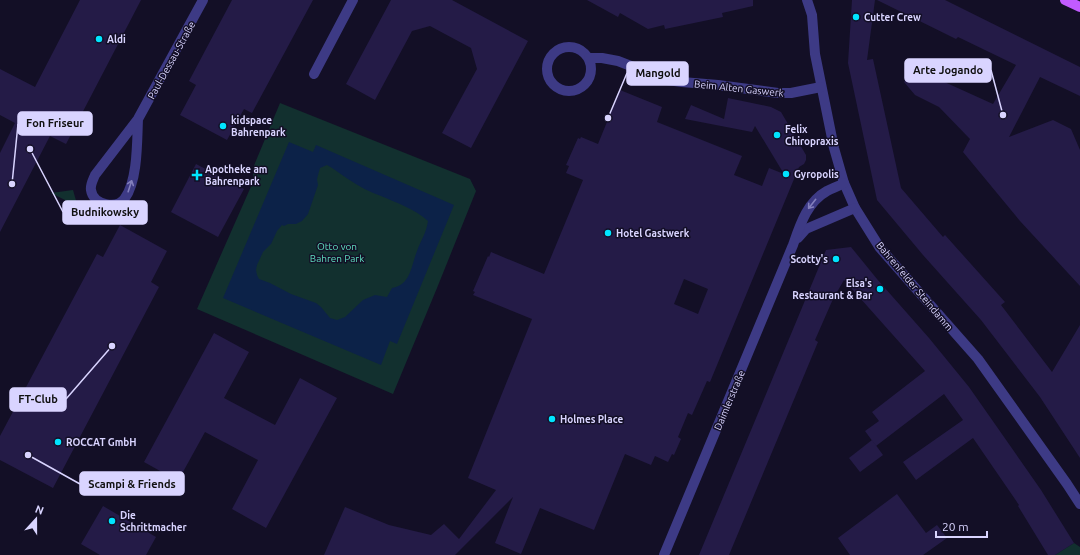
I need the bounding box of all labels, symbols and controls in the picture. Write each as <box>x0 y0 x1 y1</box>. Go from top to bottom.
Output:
marker: Cutter Crew <box>851 12 861 22</box>
place label: Cutter Crew <box>864 12 921 23</box>
street label: Paul-Dessau-Straße <box>146 20 197 101</box>
marker: Aldi <box>94 34 104 44</box>
place label: Aldi <box>107 34 126 45</box>
callout: Arte Jogando <box>905 59 991 82</box>
callout: Mangold <box>627 62 688 85</box>
text: Arte Jogando <box>913 64 983 76</box>
text: Mangold <box>635 67 681 79</box>
street label: Beim Alten Gaswerk <box>694 78 784 99</box>
callout: Fon Friseur <box>18 112 92 135</box>
place label: kidspace Bahrenpark <box>231 115 286 138</box>
text: Fon Friseur <box>26 117 84 129</box>
marker: kidspace Bahrenpark <box>218 121 228 131</box>
place label: Felix Chiropraxis <box>785 124 839 147</box>
marker: Felix Chiropraxis <box>772 130 782 140</box>
place label: Apotheke am Bahrenpark <box>205 164 267 187</box>
marker: Gyropolis <box>781 169 791 179</box>
place label: Gyropolis <box>794 169 839 180</box>
marker: Apotheke am Bahrenpark <box>192 170 202 180</box>
one-way arrow <box>127 180 134 193</box>
one-way arrow <box>808 199 816 210</box>
callout: Budnikowsky <box>63 201 147 224</box>
text: Budnikowsky <box>71 206 139 218</box>
marker: Hotel Gastwerk <box>603 228 613 238</box>
place label: Hotel Gastwerk <box>616 228 690 239</box>
street label: Bahrenfelder Steindamm <box>874 240 955 333</box>
park label: Otto von Bahren Park <box>310 241 364 264</box>
place label: Scotty's <box>790 254 828 265</box>
marker: Scotty's <box>831 254 841 264</box>
place label: Elsa's Restaurant & Bar <box>792 278 873 301</box>
marker: Elsa's Restaurant & Bar <box>875 284 885 294</box>
street label: Daimlerstraße <box>712 369 747 432</box>
callout: FT-Club <box>10 388 66 411</box>
text: FT-Club <box>18 393 58 405</box>
marker: Holmes Place <box>547 414 557 424</box>
place label: Holmes Place <box>560 414 623 425</box>
marker: ROCCAT GmbH <box>53 437 63 447</box>
place label: ROCCAT GmbH <box>66 437 137 448</box>
callout: Scampi & Friends <box>80 472 184 495</box>
text: Scampi & Friends <box>88 478 176 490</box>
north arrow <box>16 499 56 539</box>
text: N <box>34 503 46 517</box>
place label: Die Schrittmacher <box>120 510 188 533</box>
scale bar <box>936 513 987 539</box>
marker: Die Schrittmacher <box>107 516 117 526</box>
text: 20 m <box>942 520 969 533</box>

